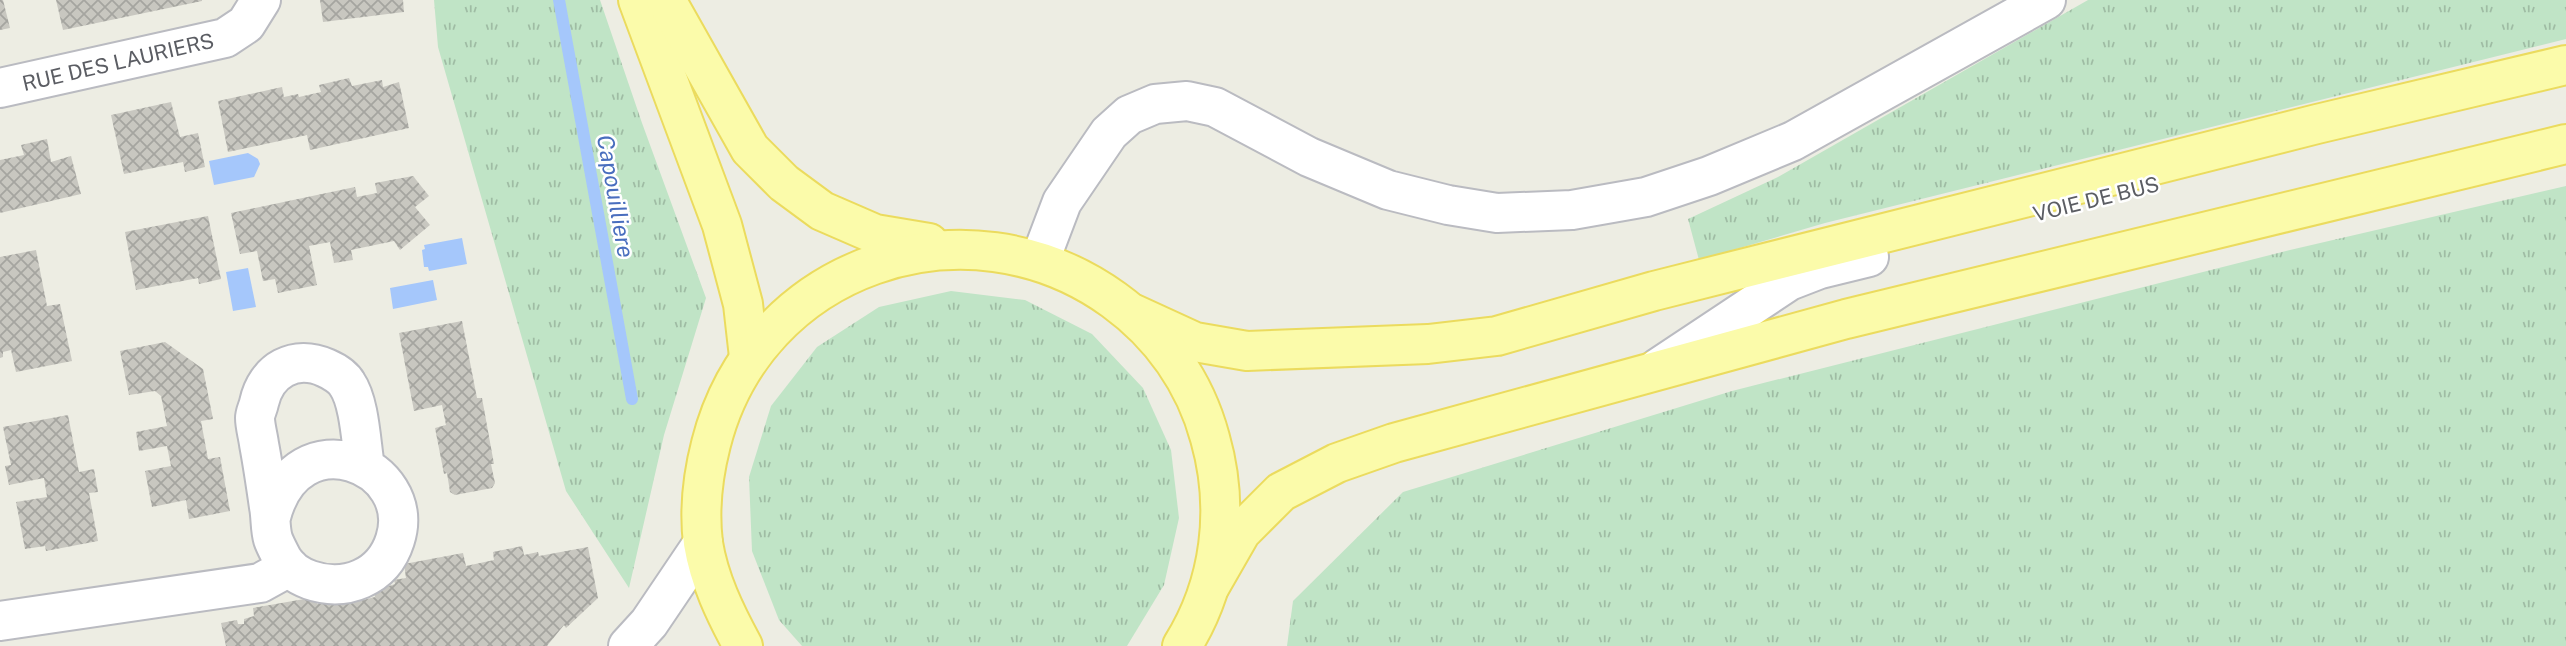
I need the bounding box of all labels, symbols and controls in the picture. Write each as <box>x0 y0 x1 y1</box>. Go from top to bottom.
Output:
street label: RUE DES LAURIERS <box>20 28 216 96</box>
water label: Capouilliere <box>592 132 640 260</box>
street label: VOIE DE BUS <box>2030 171 2162 227</box>

